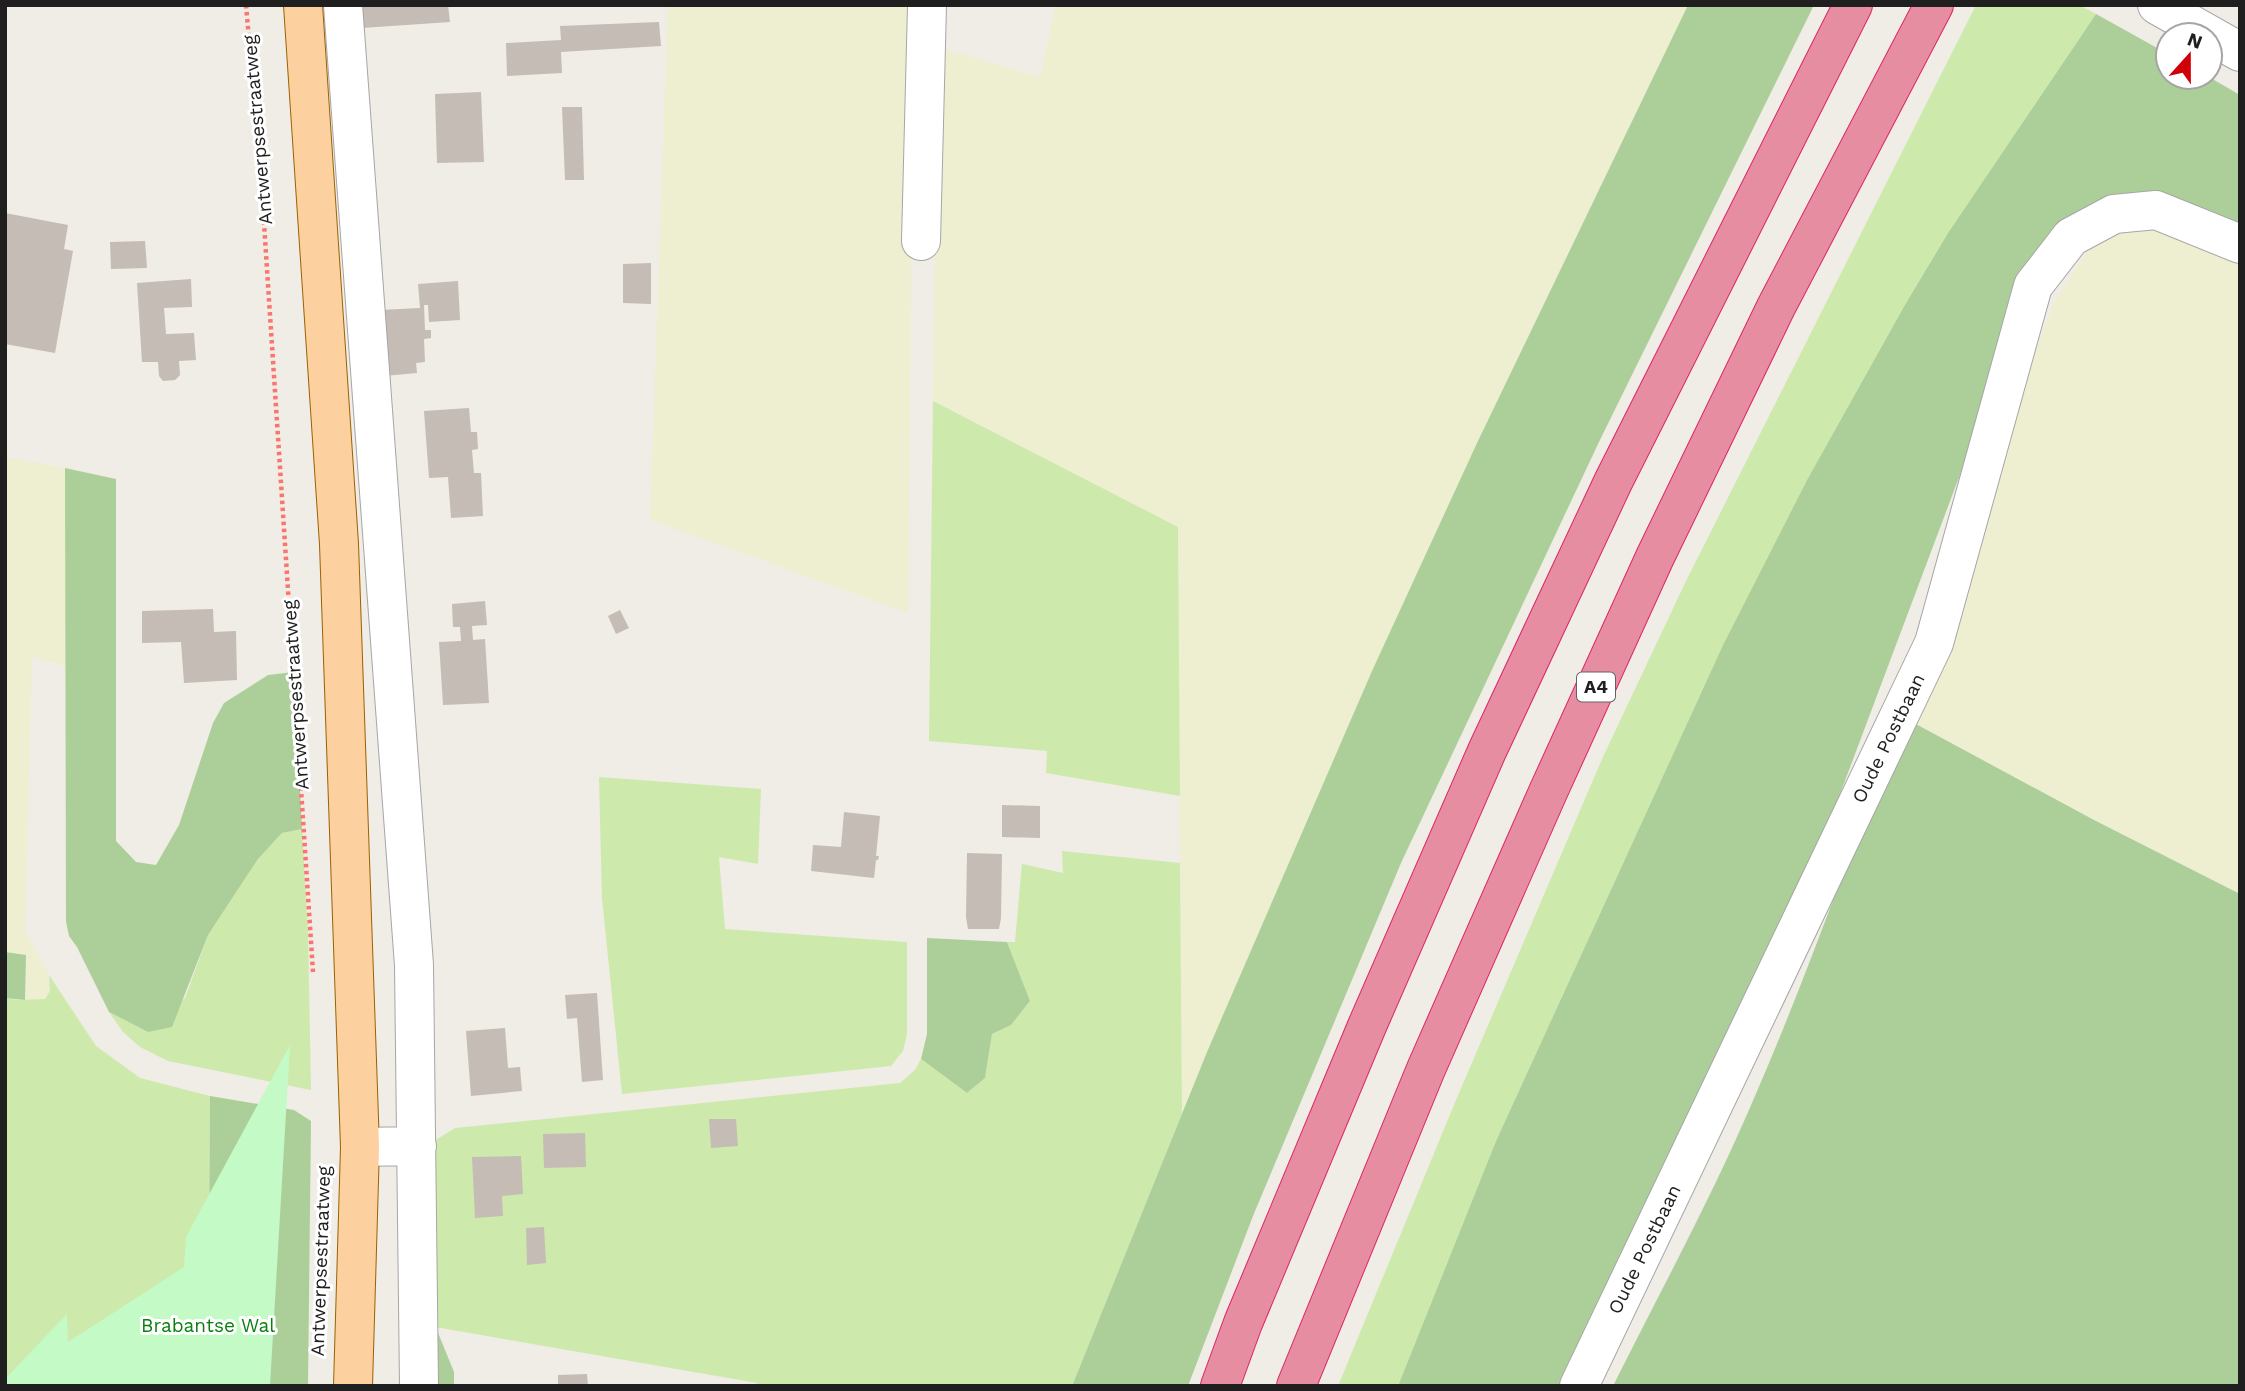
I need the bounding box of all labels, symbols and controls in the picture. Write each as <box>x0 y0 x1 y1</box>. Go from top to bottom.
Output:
north arrow <box>2154 21 2224 91</box>
text: N <box>2184 27 2206 54</box>
street label: Antwerpsestraatweg <box>238 33 277 226</box>
street label: Antwerpsestraatweg <box>277 598 314 791</box>
street label: Oude Postbaan <box>1847 670 1930 807</box>
road number: A4 <box>1577 672 1615 702</box>
street label: Antwerpsestraatweg <box>306 1165 335 1357</box>
street label: Oude Postbaan <box>1603 1181 1686 1318</box>
park label: Brabantse Wal <box>141 1314 275 1337</box>

